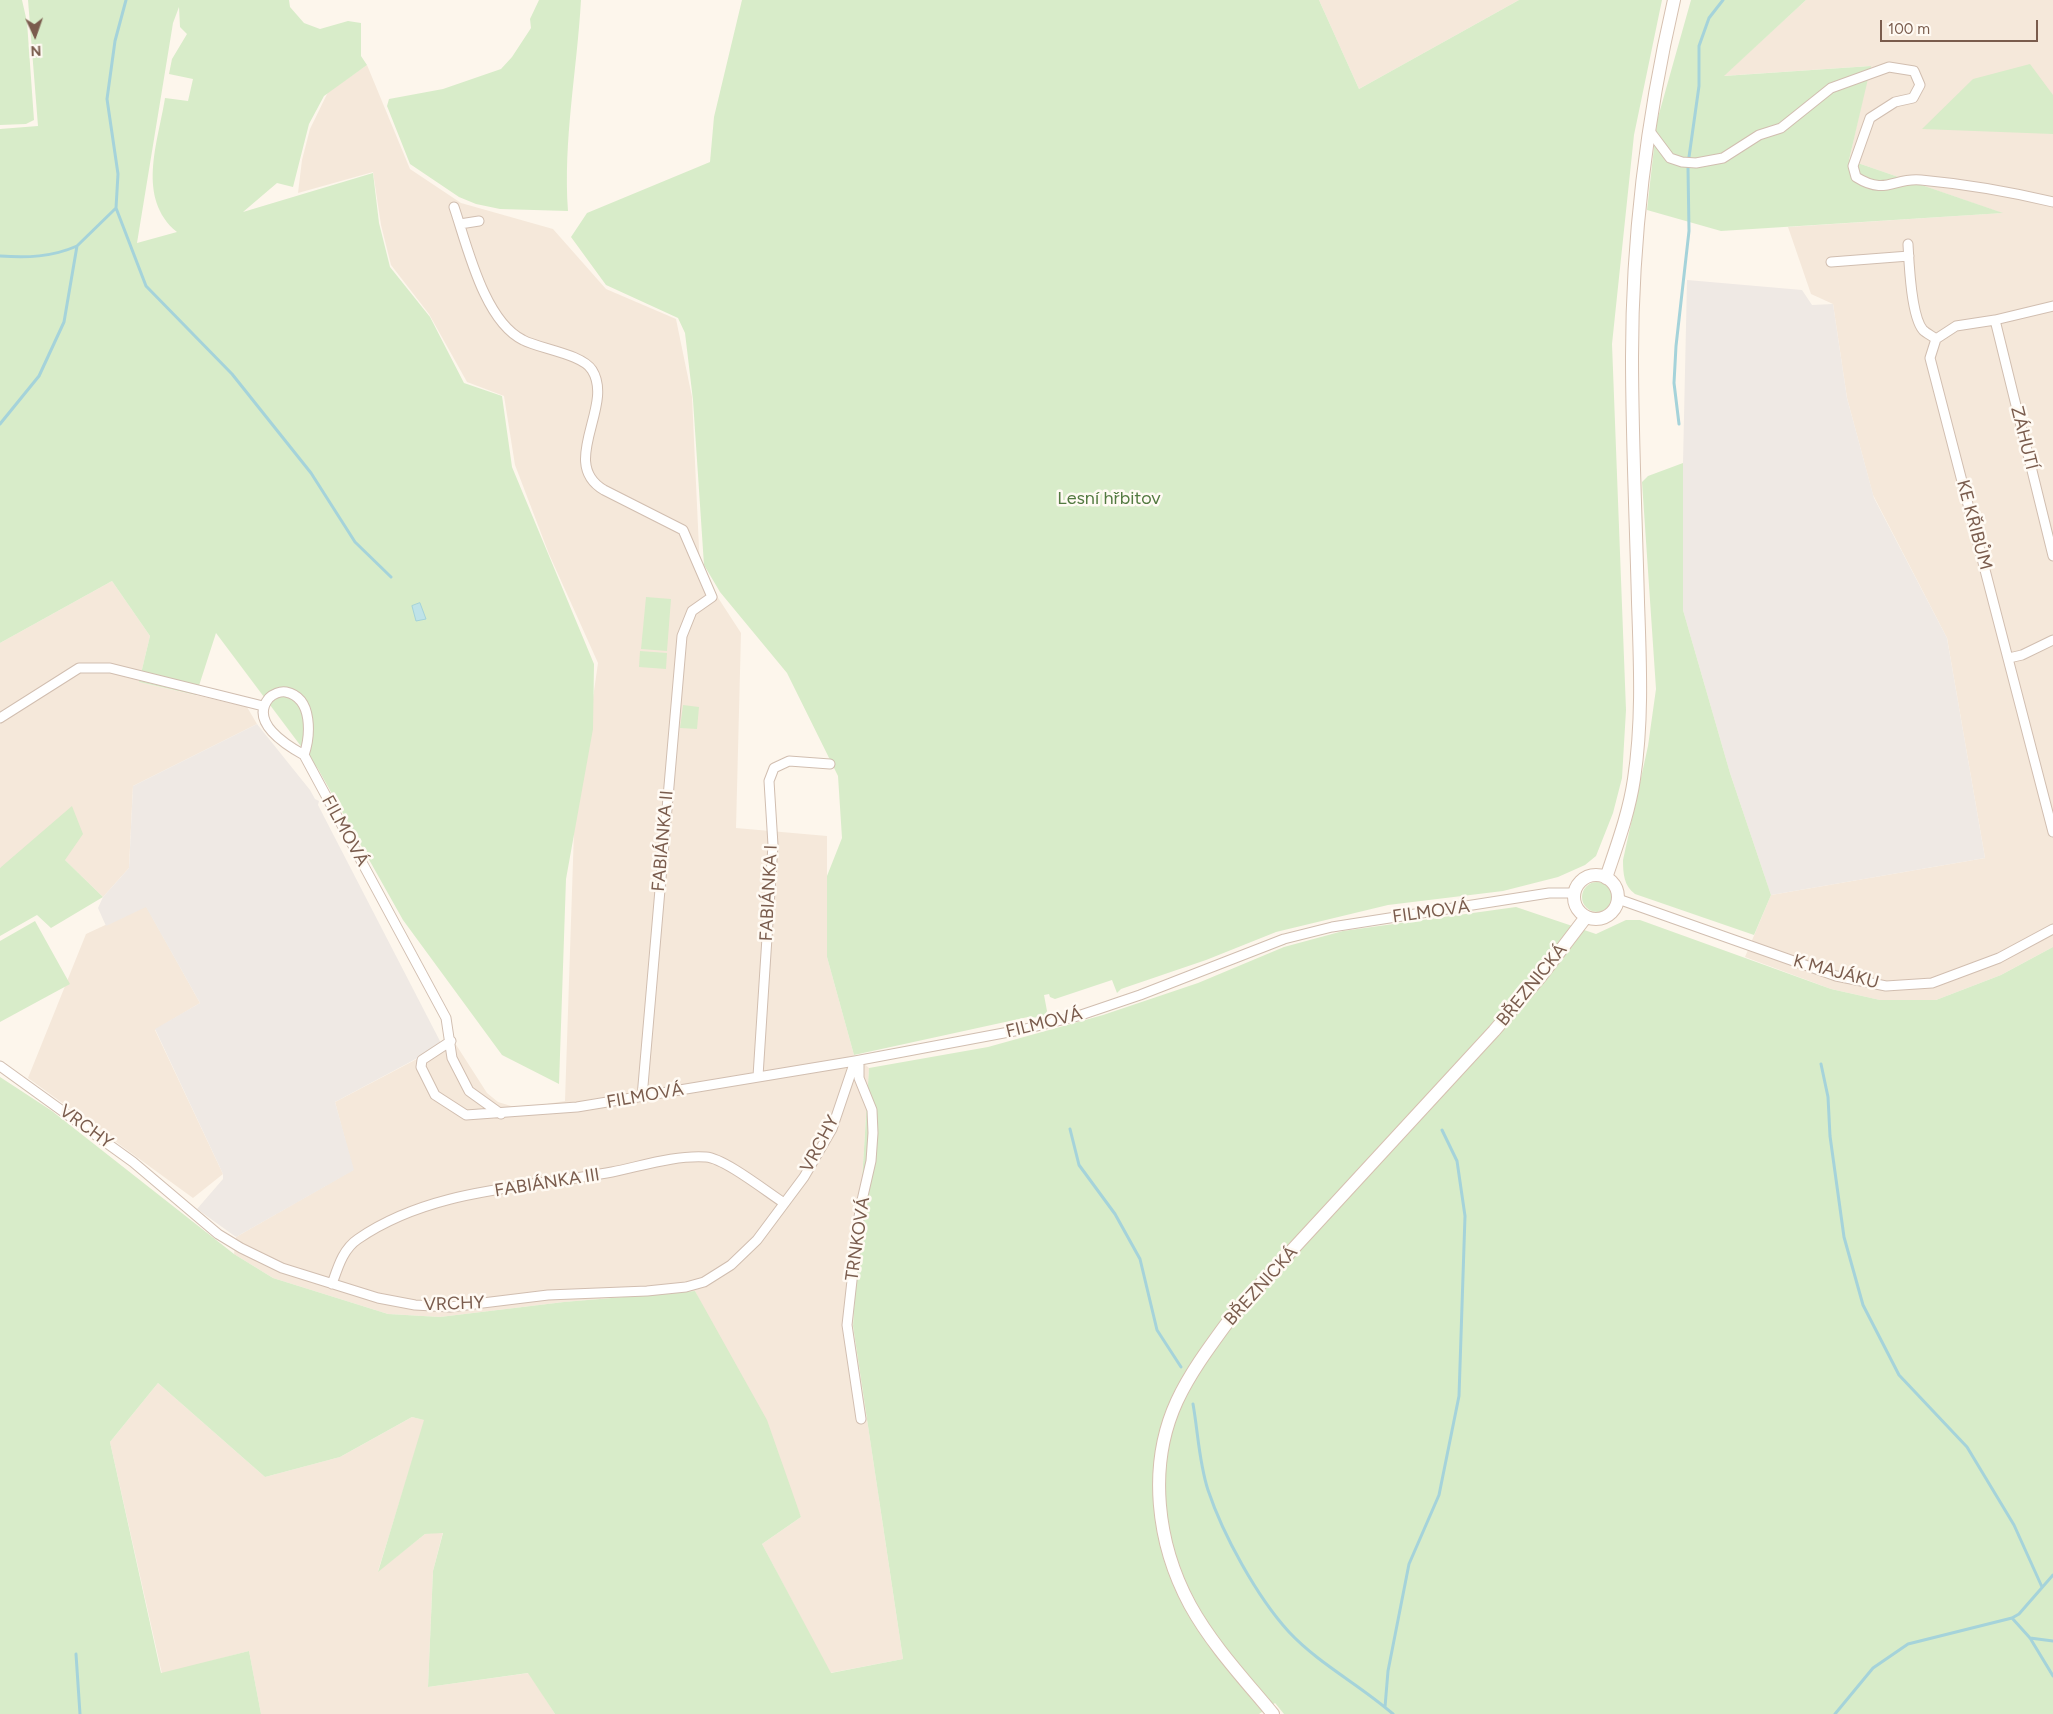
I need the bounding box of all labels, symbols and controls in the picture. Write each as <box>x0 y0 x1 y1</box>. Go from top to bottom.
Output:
north arrow <box>10 10 60 60</box>
scale bar <box>1883 10 2040 42</box>
text: 100 m <box>1888 20 1930 38</box>
text: N <box>30 42 42 59</box>
street label: ZÁHUTÍ <box>2006 404 2042 472</box>
street label: KE KŘIBŮM <box>1952 478 1996 572</box>
park label: Lesní hřbitov <box>1057 488 1161 510</box>
street label: FABIÁNKA II <box>648 790 678 892</box>
street label: FILMOVÁ <box>317 792 373 870</box>
street label: FABIÁNKA I <box>756 844 782 942</box>
street label: FILMOVÁ <box>1391 896 1471 928</box>
street label: BŘEZNICKÁ <box>1492 940 1572 1030</box>
street label: K MAJÁKU <box>1791 950 1881 994</box>
street label: FILMOVÁ <box>1004 1003 1084 1043</box>
street label: FILMOVÁ <box>605 1079 685 1113</box>
street label: VRCHY <box>55 1100 117 1154</box>
street label: VRCHY <box>796 1112 844 1176</box>
street label: FABIÁNKA III <box>493 1164 601 1202</box>
street label: TRNKOVÁ <box>841 1196 875 1282</box>
street label: BŘEZNICKÁ <box>1220 1242 1302 1330</box>
street label: VRCHY <box>423 1292 485 1316</box>

